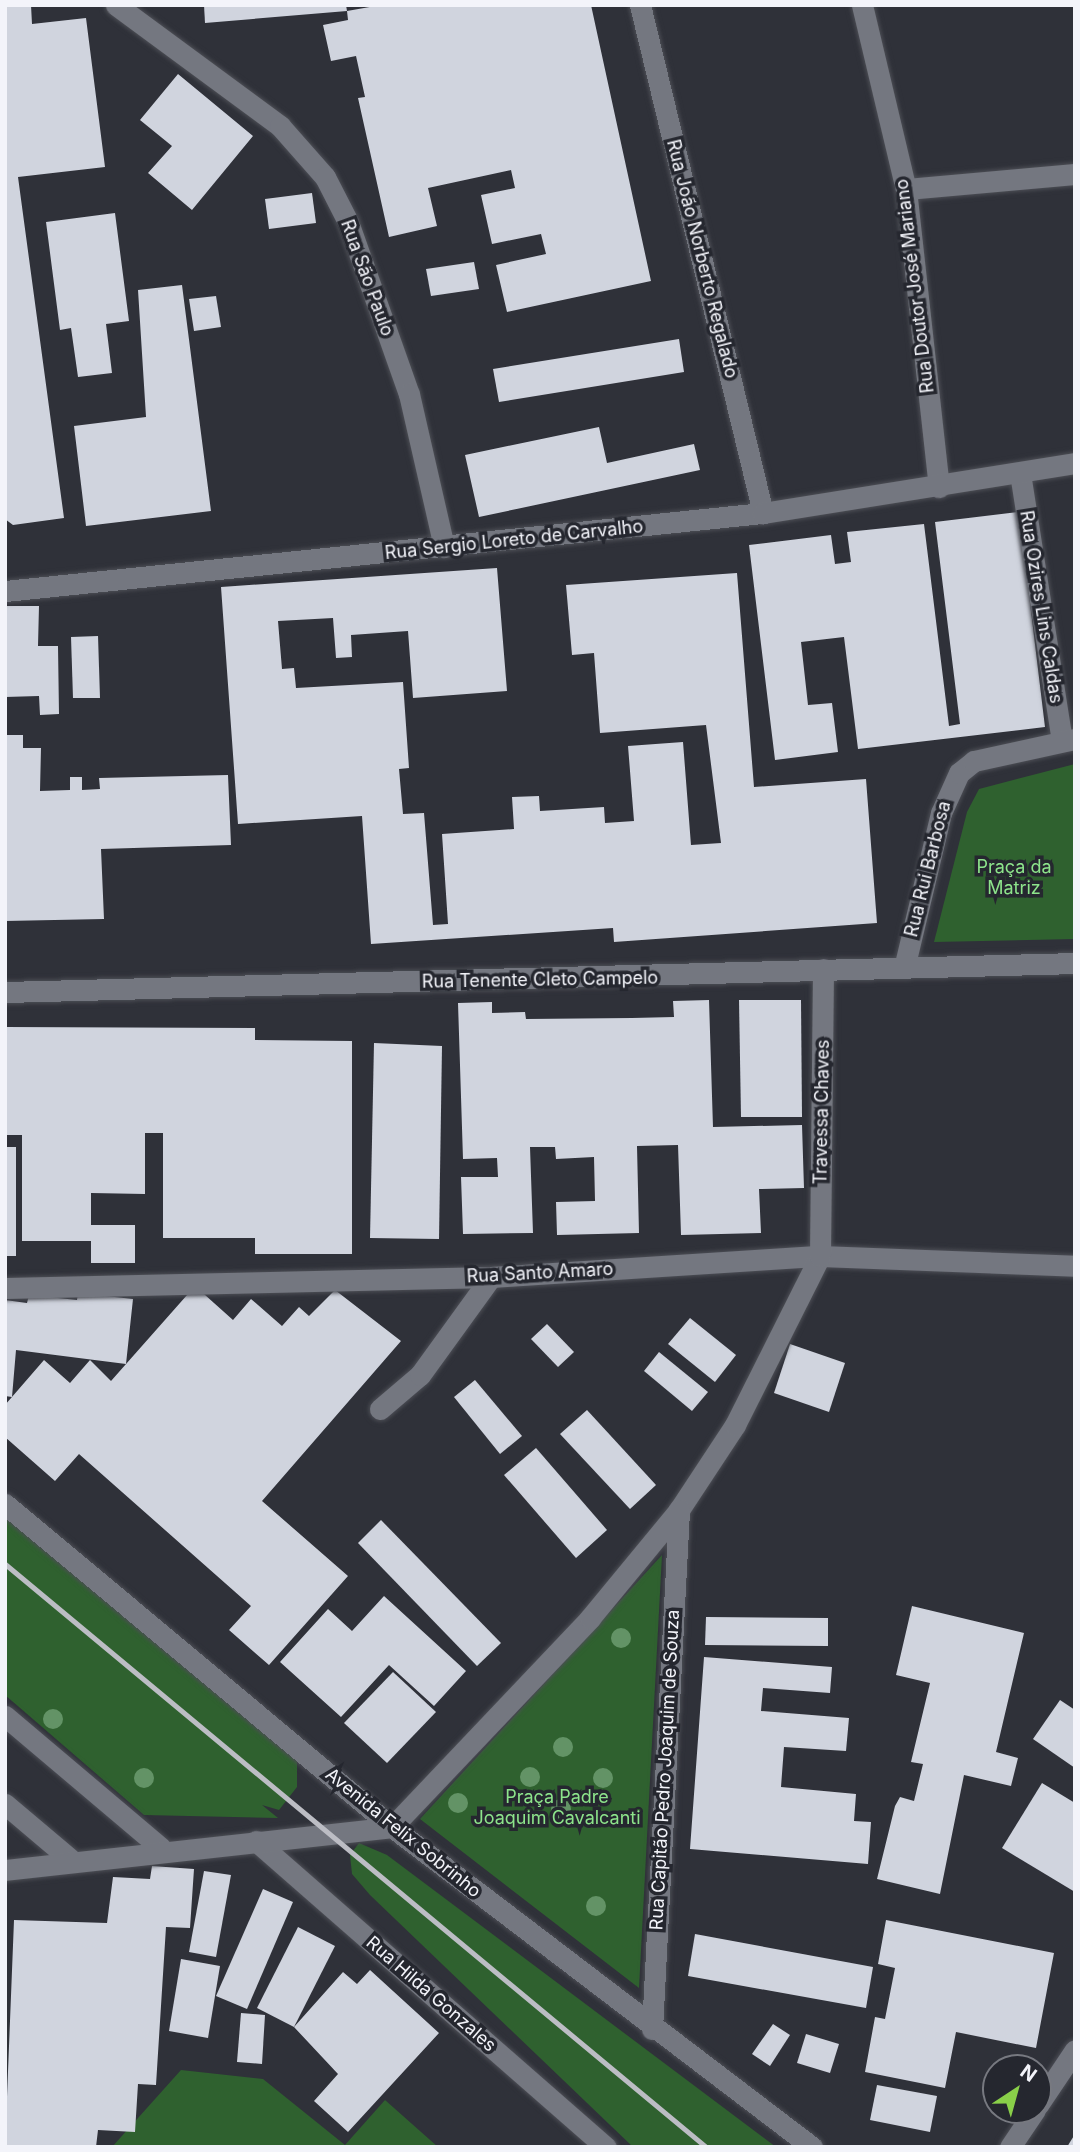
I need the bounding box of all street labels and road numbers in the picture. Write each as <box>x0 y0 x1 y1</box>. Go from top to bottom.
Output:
street label: Rua João Norberto Regalado <box>662 137 742 381</box>
street label: Rua Doutor José Mariano <box>891 178 939 394</box>
street label: Rua São Paulo <box>336 217 398 339</box>
street label: Rua Ozires Lins Caldas <box>1015 509 1067 705</box>
street label: Rua Sergio Loreto de Carvalho <box>384 516 644 564</box>
street label: Rua Rui Barbosa <box>901 799 955 939</box>
street label: Rua Tenente Cleto Campelo <box>422 967 658 993</box>
street label: Travessa Chaves <box>810 1039 834 1185</box>
street label: Rua Santo Amaro <box>466 1258 614 1288</box>
street label: Rua Capitão Pedro Joaquim de Souza <box>646 1609 684 1931</box>
street label: Avenida Felix Sobrinho <box>321 1764 485 1902</box>
street label: Rua Hilda Gonzales <box>362 1932 500 2056</box>

